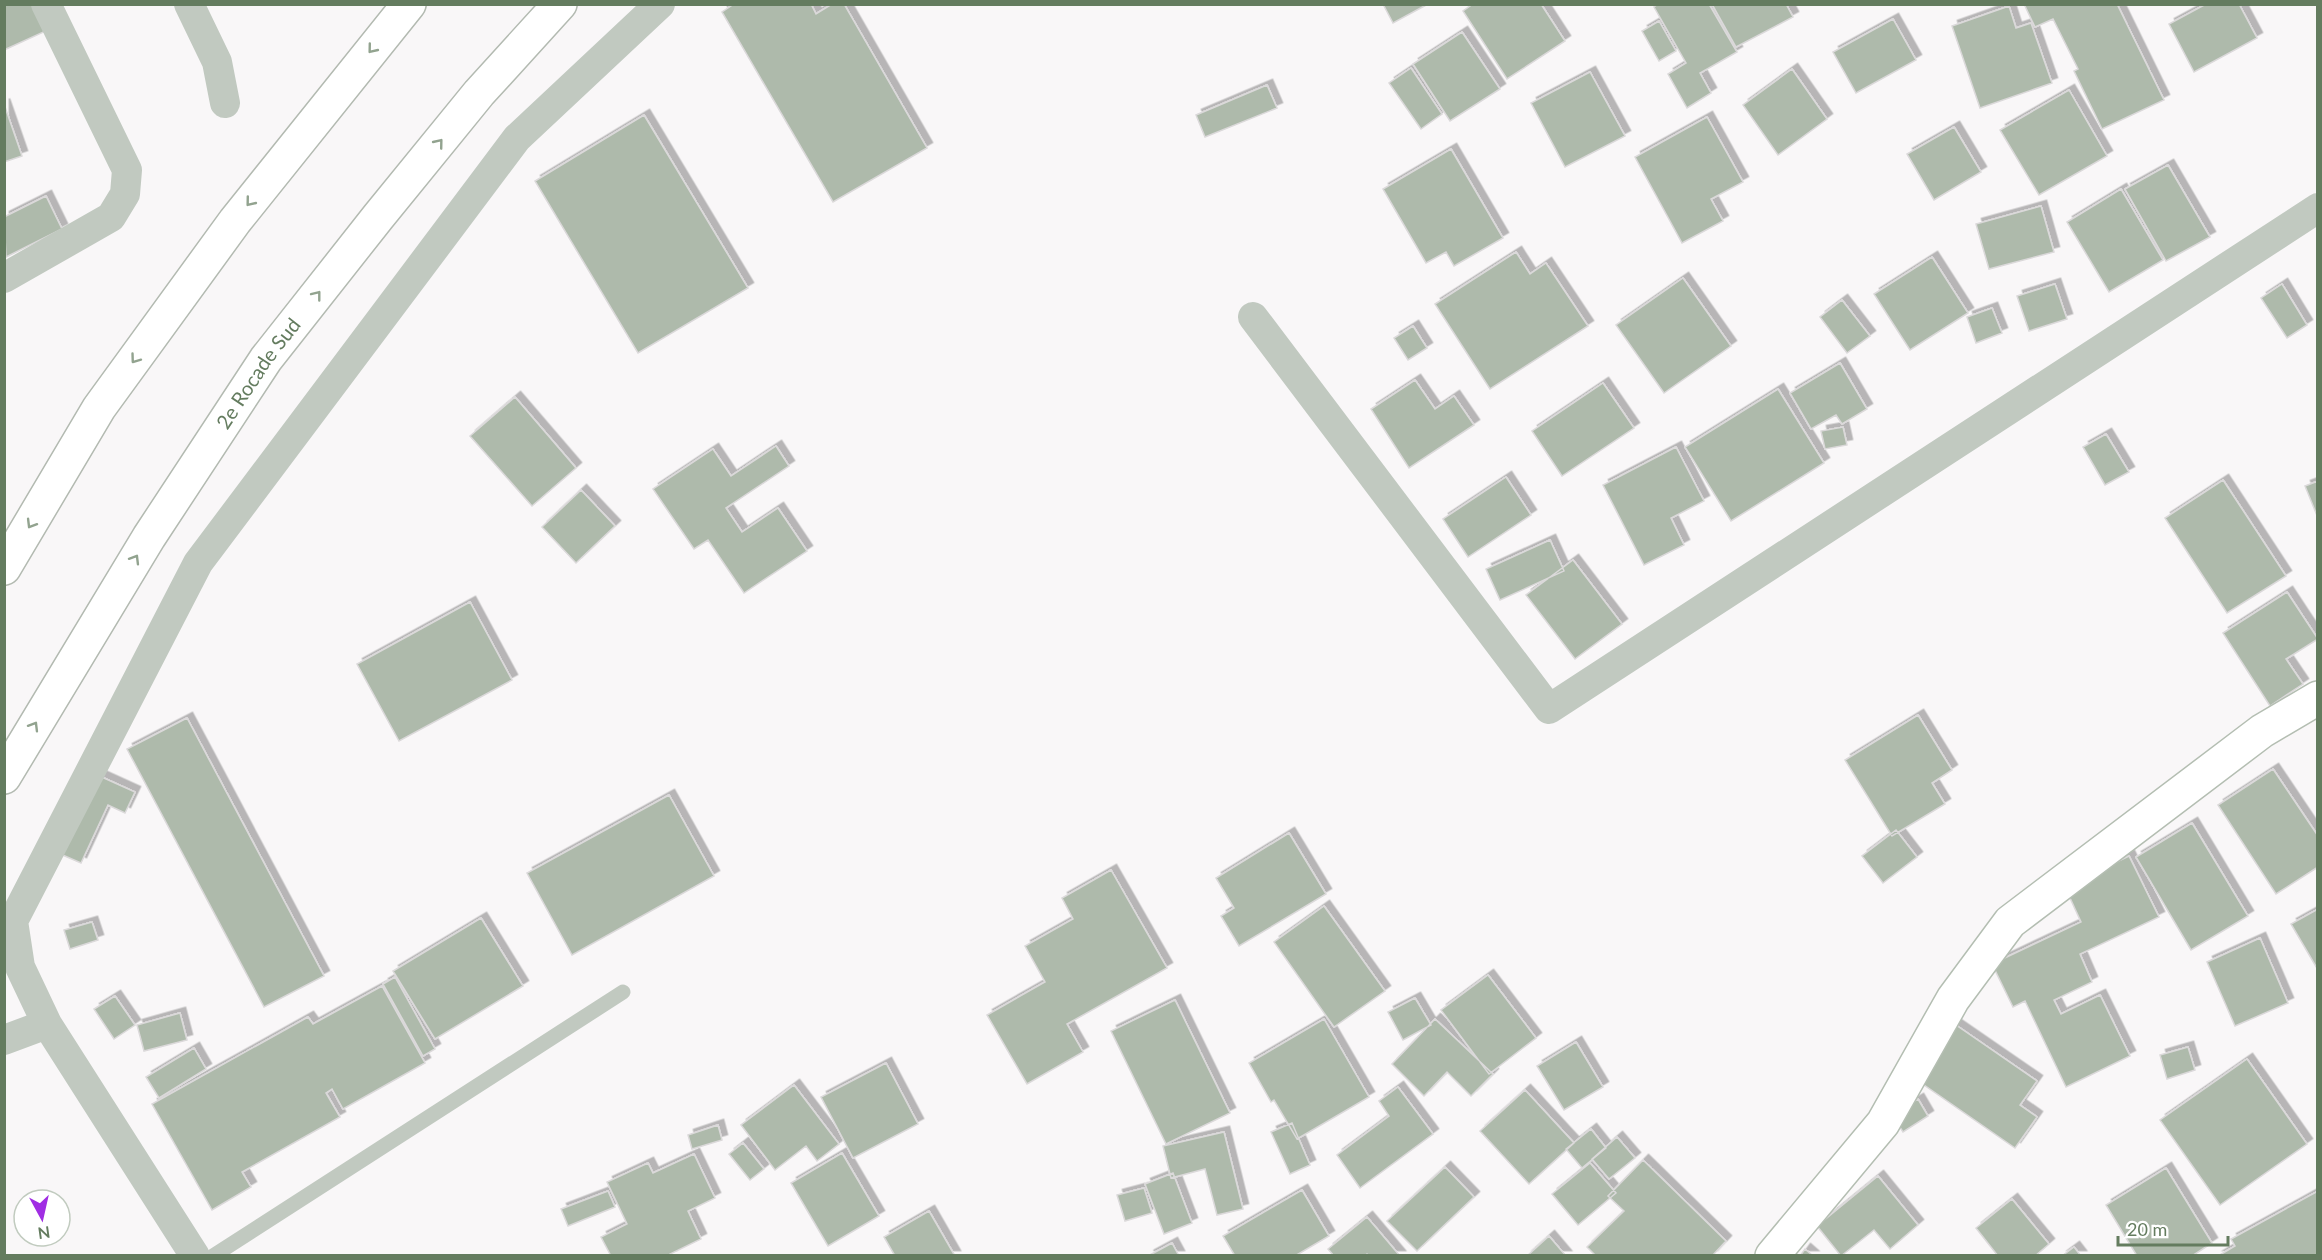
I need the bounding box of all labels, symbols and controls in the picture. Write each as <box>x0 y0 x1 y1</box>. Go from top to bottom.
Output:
one-way arrow <box>368 43 379 54</box>
one-way arrow <box>431 139 442 150</box>
one-way arrow <box>247 195 258 206</box>
one-way arrow <box>309 291 320 302</box>
street label: 2e Rocade Sud <box>210 313 305 433</box>
one-way arrow <box>131 352 142 363</box>
one-way arrow <box>26 518 38 528</box>
one-way arrow <box>128 555 140 565</box>
one-way arrow <box>26 722 38 732</box>
north arrow <box>12 1188 72 1248</box>
scale bar <box>2118 1209 2228 1247</box>
text: 20 m <box>2127 1218 2167 1240</box>
text: N <box>37 1223 52 1244</box>

